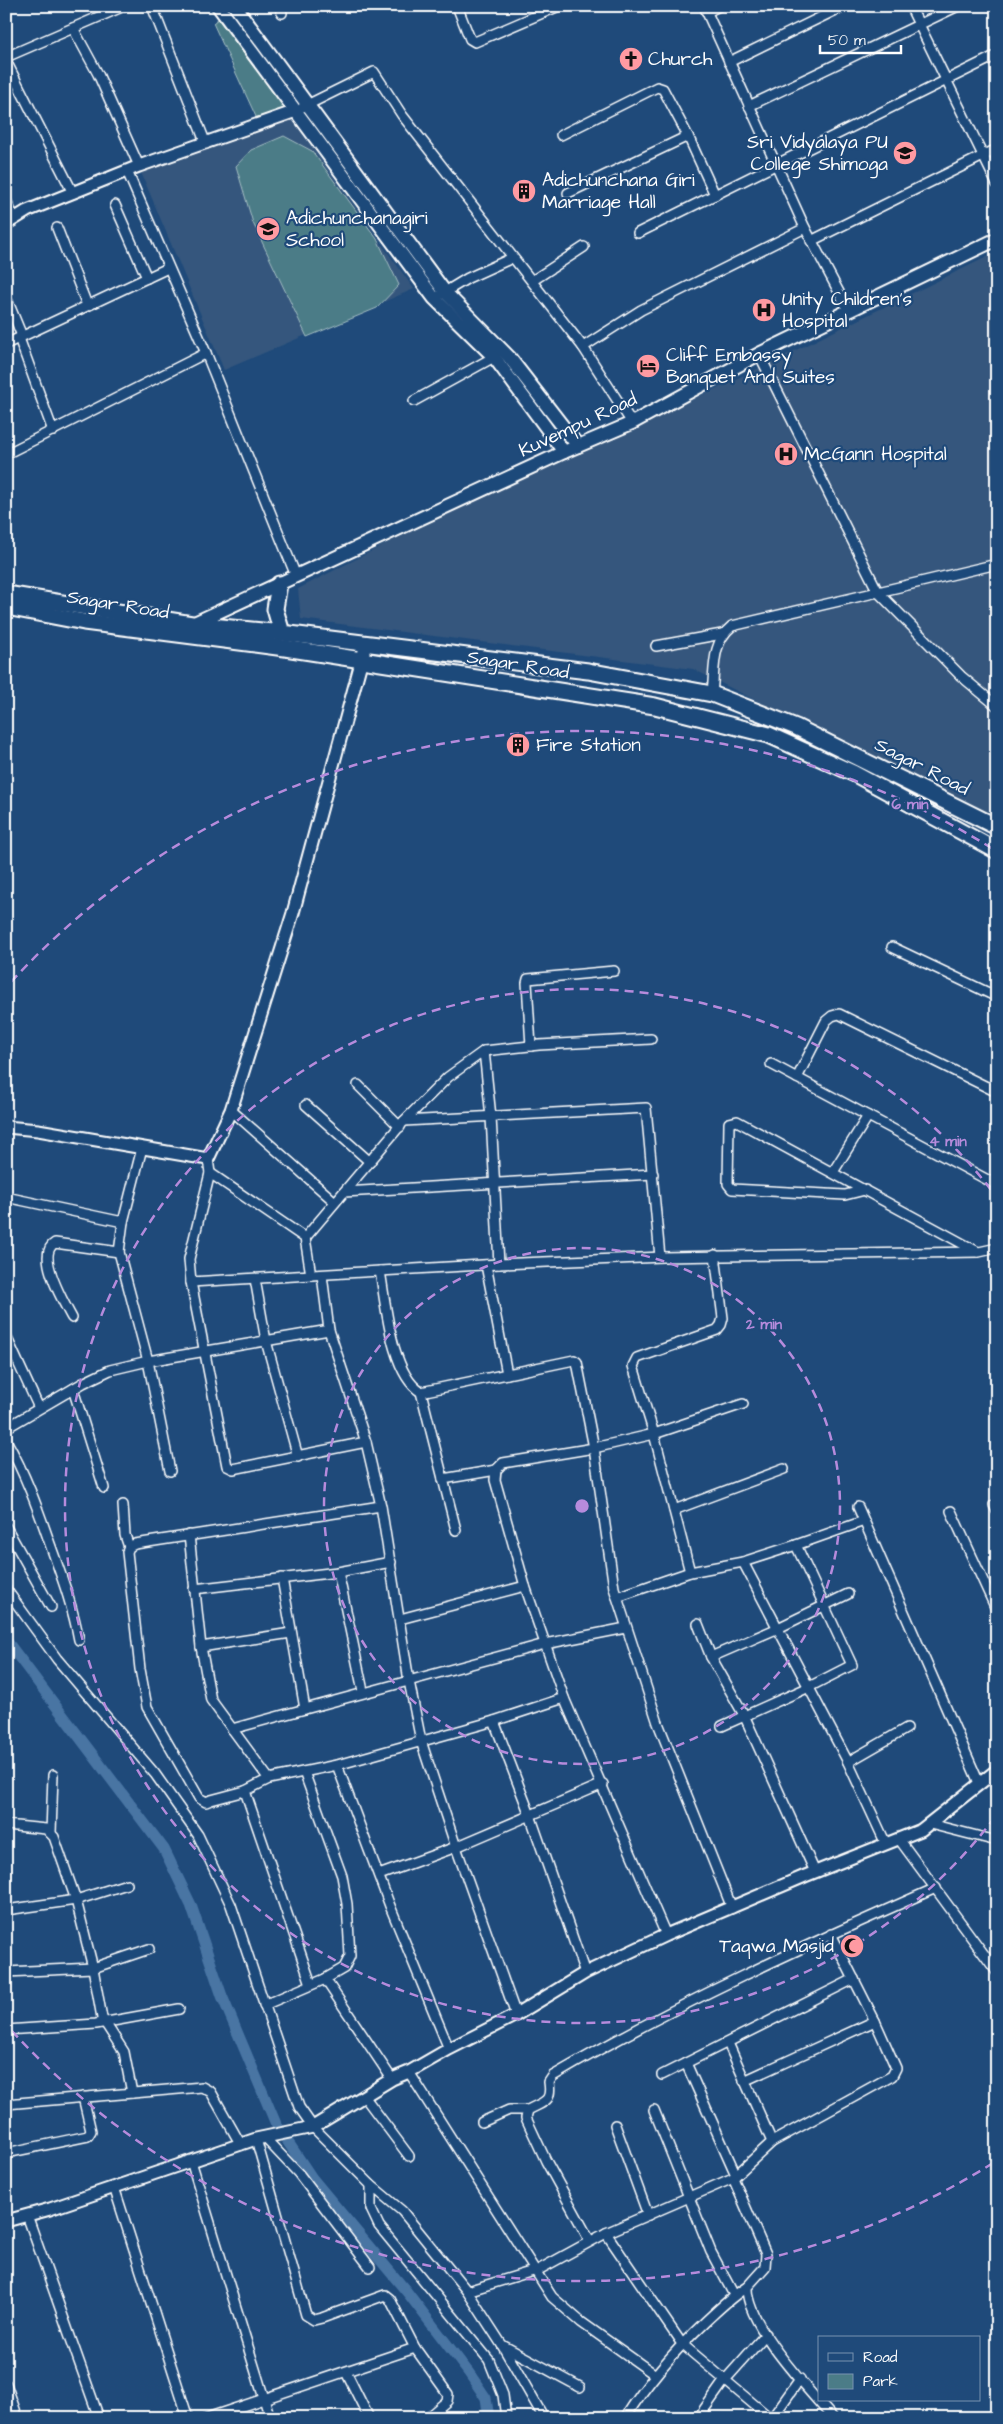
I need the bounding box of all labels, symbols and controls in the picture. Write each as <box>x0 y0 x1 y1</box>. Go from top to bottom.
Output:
scale bar <box>820 22 902 54</box>
text: 50 m <box>828 30 866 51</box>
church icon: Church <box>618 46 644 72</box>
place label: Church <box>648 46 713 73</box>
place label: Sri Vidyalaya PU College Shimoga <box>747 129 888 179</box>
school or university icon: Sri Vidyalaya PU College Shimoga <box>892 140 918 166</box>
place label: Adichunchana Giri Marriage Hall <box>542 167 695 217</box>
building icon: Adichunchana Giri Marriage Hall <box>511 178 537 204</box>
place label: Adichunchanagiri School <box>286 205 428 254</box>
school or university icon: Adichunchanagiri School <box>255 216 281 242</box>
place label: Unity Children's Hospital <box>782 286 912 335</box>
hospital icon: Unity Children's Hospital <box>751 297 777 323</box>
place label: Cliff Embassy Banquet And Suites <box>666 342 835 391</box>
hotel icon: Cliff Embassy Banquet And Suites <box>635 353 661 379</box>
street label: Kuvempu Road <box>514 386 642 464</box>
hospital icon: McGann Hospital <box>773 441 799 467</box>
place label: McGann Hospital <box>804 441 947 468</box>
street label: Sagar Road <box>65 584 171 627</box>
street label: Sagar Road <box>465 644 571 687</box>
building icon: Fire Station <box>505 732 531 758</box>
place label: Fire Station <box>536 732 641 759</box>
street label: Sagar Road <box>869 732 974 803</box>
text: 6 min <box>892 794 929 815</box>
text: 4 min <box>929 1131 967 1152</box>
text: 2 min <box>745 1314 783 1335</box>
centre of rings <box>573 1497 591 1515</box>
place label: Taqwa Masjid <box>719 1933 834 1960</box>
mosque icon: Taqwa Masjid <box>839 1933 865 1959</box>
legend <box>818 2336 980 2402</box>
text: Road <box>863 2347 898 2368</box>
text: Park <box>863 2371 898 2392</box>

